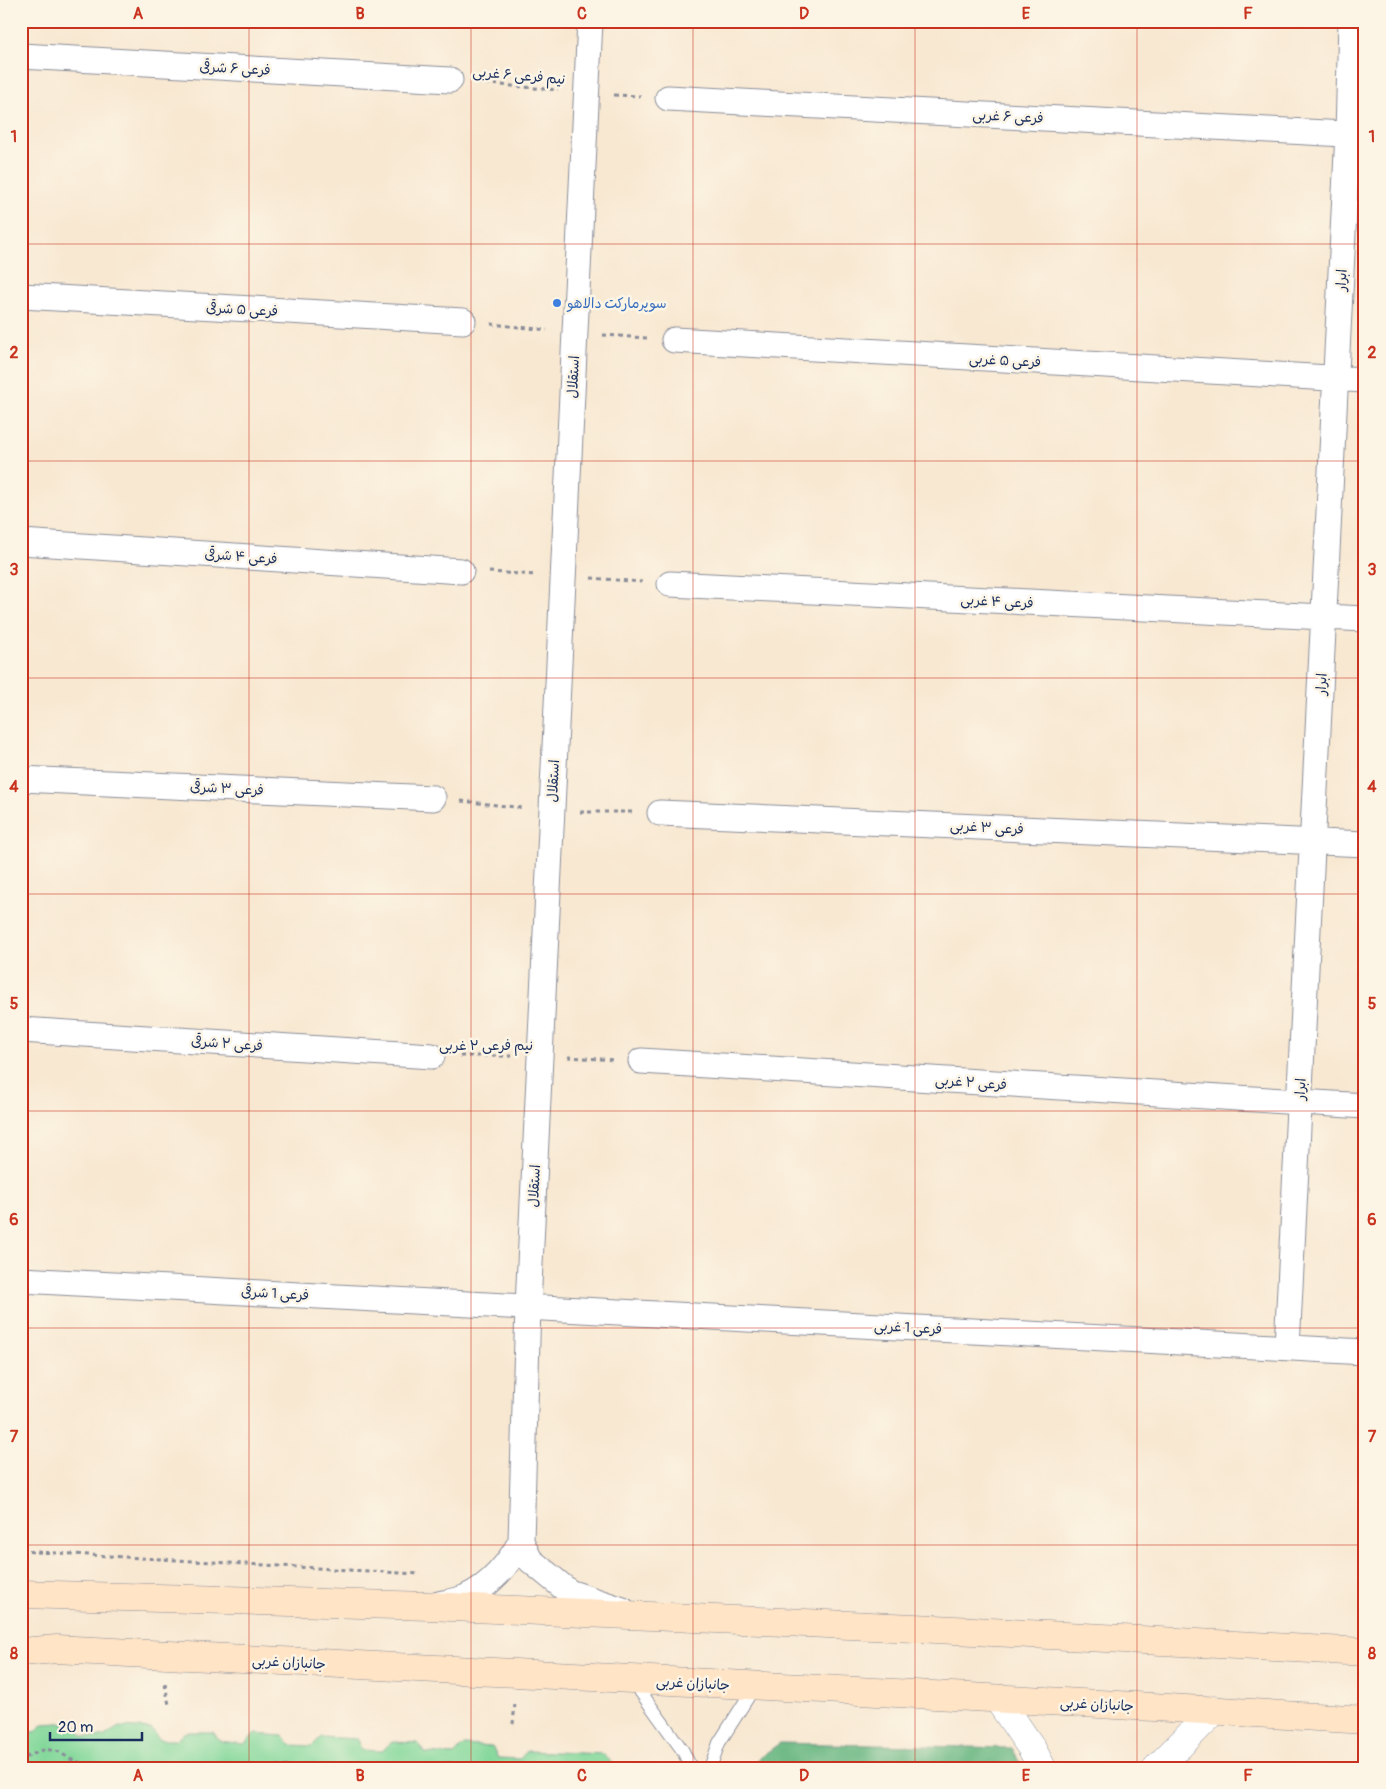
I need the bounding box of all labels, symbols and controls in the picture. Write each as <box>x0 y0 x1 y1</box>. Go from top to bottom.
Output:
text: A <box>133 4 144 24</box>
text: B <box>355 4 365 24</box>
text: C <box>577 4 587 24</box>
text: D <box>799 4 809 24</box>
text: E <box>1022 4 1031 24</box>
text: F <box>1243 4 1253 24</box>
street label: فرعی ۶ شرقی <box>199 58 271 79</box>
street label: نیم فرعی ۶ غربی <box>472 63 566 90</box>
street label: فرعی ۶ غربی <box>972 106 1044 127</box>
text: 1 <box>11 127 17 147</box>
text: 1 <box>1369 127 1375 147</box>
street label: ابرار <box>1332 269 1351 293</box>
place label: سوپرمارکت دالاهو <box>566 295 667 313</box>
marker: سوپرمارکت دالاهو <box>551 297 563 309</box>
street label: فرعی ۵ شرقی <box>205 299 278 320</box>
text: 2 <box>10 343 19 363</box>
text: 2 <box>1368 343 1377 363</box>
street label: فرعی ۵ غربی <box>968 350 1041 371</box>
street label: استقلال <box>564 355 583 399</box>
street label: فرعی ۴ شرقی <box>204 545 278 568</box>
text: 3 <box>10 560 19 580</box>
text: 3 <box>1368 560 1377 580</box>
street label: فرعی ۴ غربی <box>960 591 1034 612</box>
street label: ابرار <box>1312 673 1331 697</box>
street label: استقلال <box>544 759 563 803</box>
text: 4 <box>9 777 19 797</box>
text: 4 <box>1367 777 1377 797</box>
street label: فرعی ۳ شرقی <box>190 778 264 799</box>
street label: فرعی ۳ غربی <box>950 817 1024 838</box>
text: 5 <box>10 994 19 1014</box>
text: 5 <box>1368 994 1377 1014</box>
street label: فرعی ۲ شرقی <box>190 1033 263 1054</box>
street label: نیم فرعی ۲ غربی <box>439 1037 533 1056</box>
street label: فرعی ۲ غربی <box>934 1072 1007 1093</box>
street label: ابرار <box>1291 1078 1310 1102</box>
street label: استقلال <box>525 1164 544 1208</box>
text: 6 <box>9 1210 19 1230</box>
text: 6 <box>1367 1210 1377 1230</box>
street label: فرعی 1 شرقی <box>241 1283 309 1304</box>
street label: فرعی 1 غربی <box>874 1317 942 1338</box>
text: 7 <box>10 1427 19 1447</box>
text: 7 <box>1368 1427 1377 1447</box>
text: 8 <box>10 1644 18 1664</box>
text: 8 <box>1368 1644 1376 1664</box>
street label: جانبازان غربی <box>252 1652 326 1673</box>
street label: جانبازان غربی <box>656 1673 730 1694</box>
street label: جانبازان غربی <box>1060 1694 1134 1715</box>
scale bar <box>50 1709 142 1741</box>
text: 20 m <box>58 1718 93 1737</box>
text: A <box>133 1766 144 1786</box>
text: B <box>355 1766 365 1786</box>
text: C <box>577 1766 587 1786</box>
text: D <box>799 1766 809 1786</box>
text: E <box>1022 1766 1031 1786</box>
text: F <box>1243 1766 1253 1786</box>

